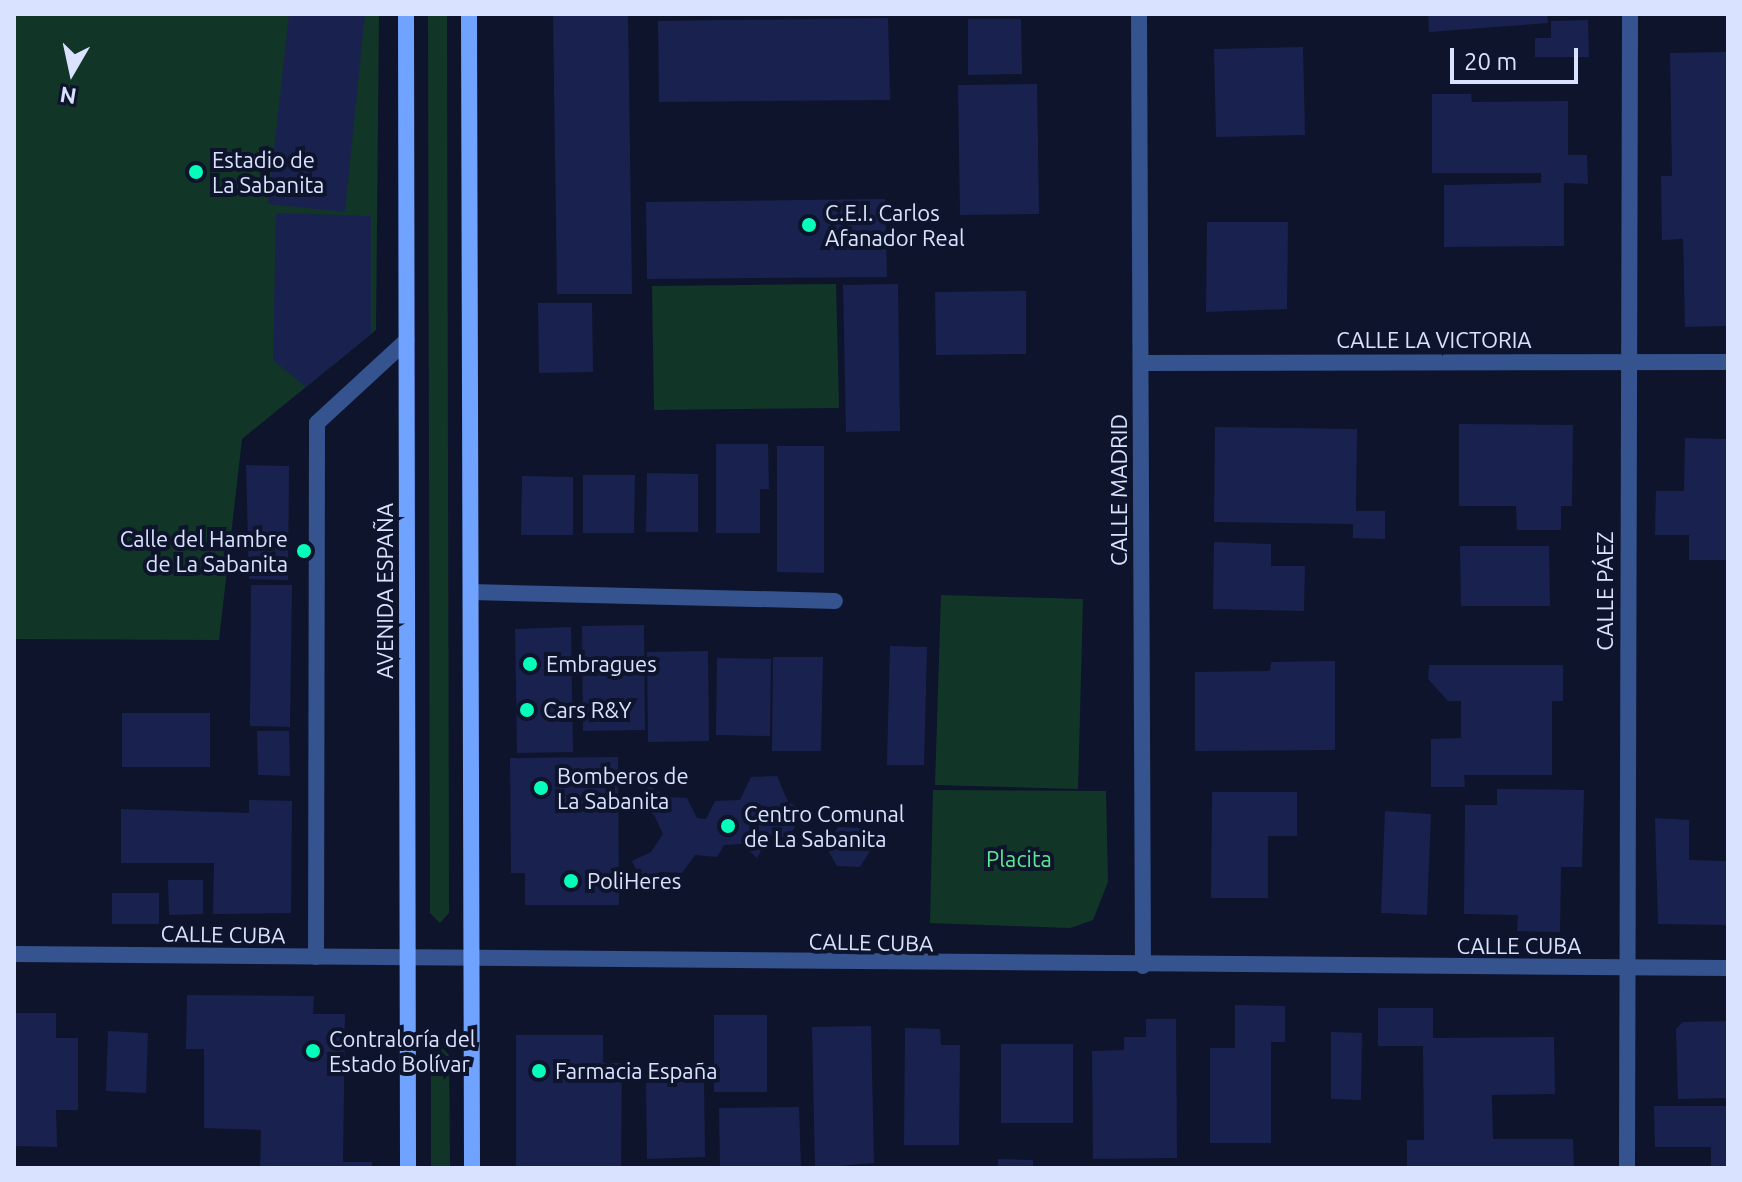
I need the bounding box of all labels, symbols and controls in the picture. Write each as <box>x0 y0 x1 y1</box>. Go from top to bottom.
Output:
north arrow <box>32 32 112 112</box>
scale bar <box>1454 32 1582 82</box>
text: 20 m <box>1464 48 1517 75</box>
text: N <box>58 83 78 110</box>
place label: Estadio de La Sabanita <box>212 146 324 198</box>
marker: Estadio de La Sabanita <box>187 163 205 181</box>
place label: C.E.I. Carlos Afanador Real <box>825 199 965 250</box>
marker: C.E.I. Carlos Afanador Real <box>800 216 818 234</box>
street label: CALLE LA VICTORIA <box>1336 327 1532 353</box>
street label: CALLE MADRID <box>1106 414 1132 566</box>
street label: AVENIDA ESPAÑA <box>372 503 398 679</box>
place label: Calle del Hambre de La Sabanita <box>120 525 288 576</box>
street label: CALLE PÁEZ <box>1592 531 1618 651</box>
marker: Calle del Hambre de La Sabanita <box>295 542 313 560</box>
place label: Embragues <box>546 651 657 677</box>
marker: Embragues <box>521 655 539 673</box>
place label: Cars R&Y <box>543 697 632 723</box>
marker: Cars R&Y <box>518 701 536 719</box>
place label: Bomberos de La Sabanita <box>557 762 689 814</box>
marker: Bomberos de La Sabanita <box>532 779 550 797</box>
place label: Centro Comunal de La Sabanita <box>744 800 905 852</box>
marker: Centro Comunal de La Sabanita <box>719 817 737 835</box>
park label: Placita <box>986 846 1052 872</box>
place label: PoliHeres <box>587 868 681 894</box>
marker: PoliHeres <box>562 872 580 890</box>
street label: CALLE CUBA <box>160 920 286 948</box>
street label: CALLE CUBA <box>808 928 934 956</box>
street label: CALLE CUBA <box>1457 933 1581 959</box>
place label: Contraloría del Estado Bolívar <box>329 1025 476 1076</box>
marker: Contraloría del Estado Bolívar <box>304 1042 322 1060</box>
place label: Farmacia España <box>555 1058 718 1084</box>
marker: Farmacia España <box>530 1062 548 1080</box>

